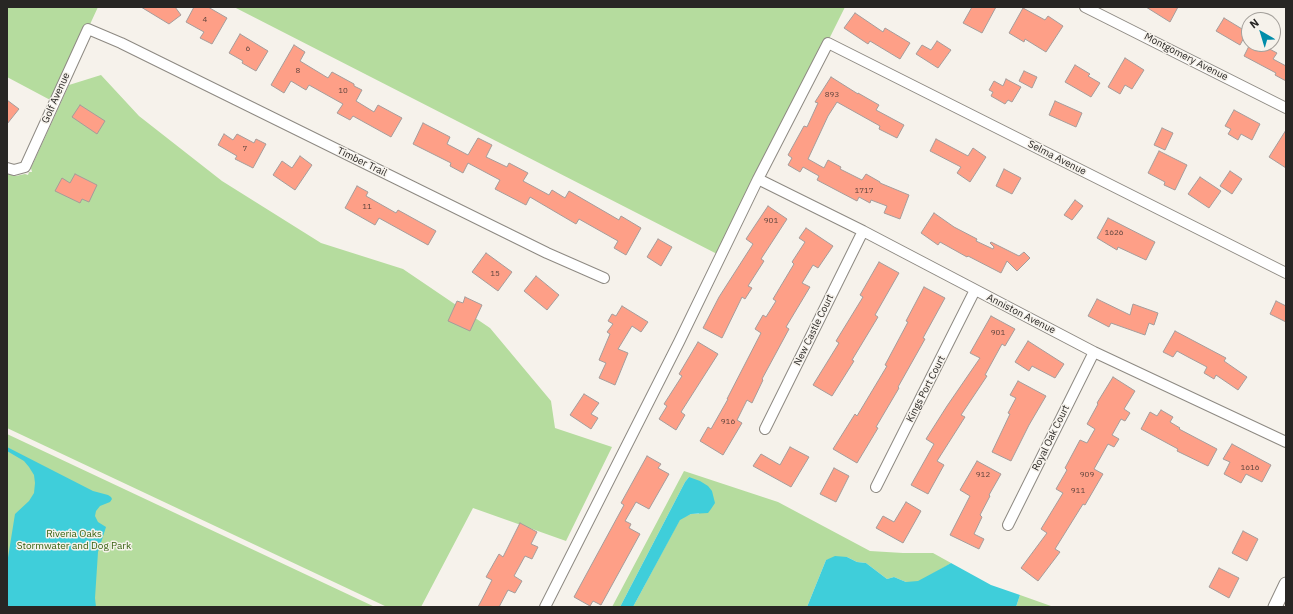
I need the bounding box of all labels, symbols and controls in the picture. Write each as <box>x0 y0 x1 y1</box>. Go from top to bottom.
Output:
north arrow <box>1241 12 1281 52</box>
house number: 4 <box>203 15 207 25</box>
text: N <box>1247 15 1262 31</box>
street label: Montgomery Avenue <box>1142 31 1230 83</box>
house number: 6 <box>246 44 250 54</box>
house number: 8 <box>296 66 300 76</box>
street label: Golf Avenue <box>39 71 73 125</box>
house number: 10 <box>338 86 348 96</box>
house number: 893 <box>825 90 839 100</box>
street label: Selma Avenue <box>1026 138 1088 178</box>
house number: 7 <box>243 144 247 154</box>
street label: Timber Trail <box>335 145 389 179</box>
house number: 1717 <box>854 186 874 196</box>
house number: 11 <box>362 202 372 212</box>
house number: 901 <box>764 216 778 226</box>
house number: 1626 <box>1104 228 1124 238</box>
house number: 15 <box>490 269 500 279</box>
street label: Anniston Avenue <box>985 291 1057 337</box>
street label: New Castle Court <box>792 292 836 368</box>
house number: 901 <box>991 328 1005 338</box>
street label: Kings Port Court <box>904 354 948 424</box>
street label: Royal Oak Court <box>1030 403 1072 473</box>
house number: 916 <box>721 417 735 427</box>
house number: 1616 <box>1240 463 1260 473</box>
house number: 912 <box>976 470 990 480</box>
house number: 909 <box>1080 470 1094 480</box>
house number: 911 <box>1071 486 1085 496</box>
park label: Riveria Oaks Stormwater and Dog Park <box>17 528 131 552</box>

